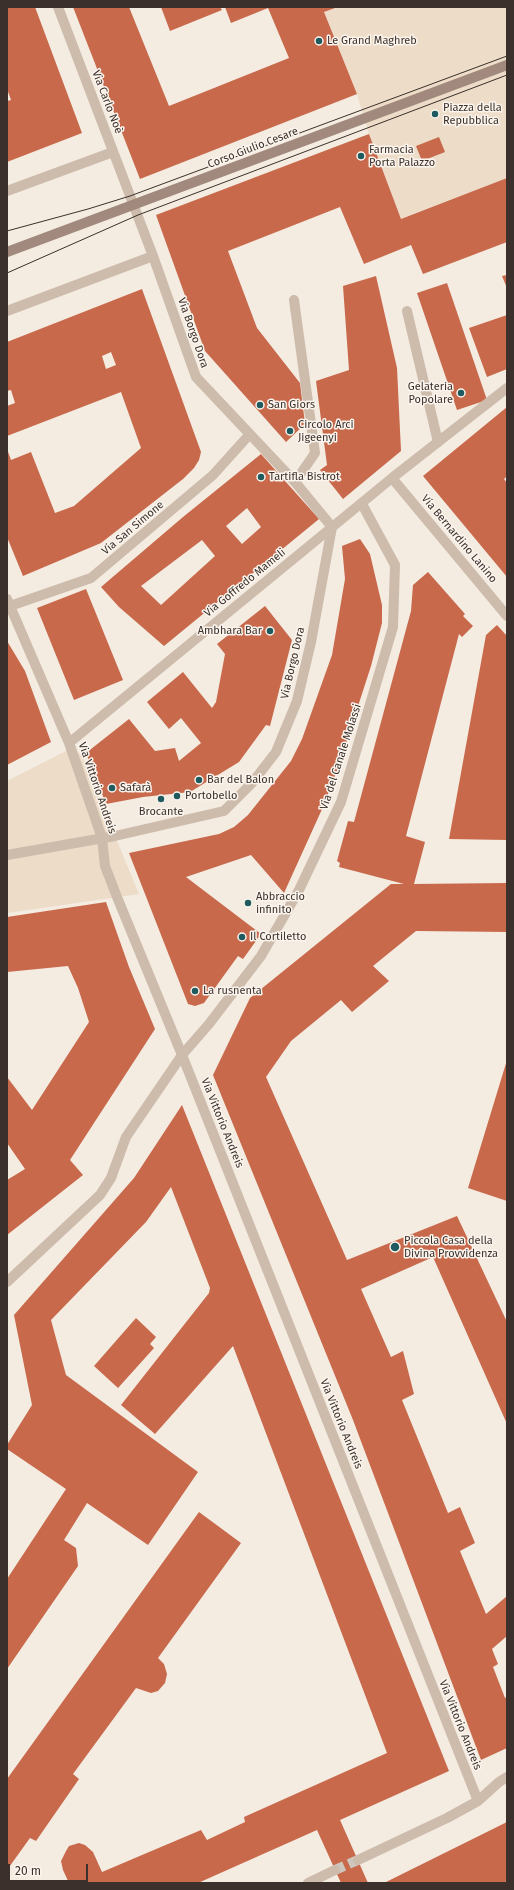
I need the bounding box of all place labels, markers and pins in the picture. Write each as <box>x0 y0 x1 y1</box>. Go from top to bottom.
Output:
place label: Le Grand Maghreb <box>327 34 417 48</box>
marker: Le Grand Maghreb <box>314 36 324 46</box>
place label: Piazza della Repubblica <box>443 101 502 127</box>
marker: Piazza della Repubblica <box>430 109 440 119</box>
place label: Farmacia Porta Palazzo <box>369 143 435 169</box>
marker: Farmacia Porta Palazzo <box>356 151 366 161</box>
place label: Gelateria Popolare <box>408 380 453 406</box>
marker: Gelateria Popolare <box>456 388 466 398</box>
place label: San Giors <box>268 398 315 412</box>
marker: San Giors <box>255 400 265 410</box>
place label: Circolo Arci Jigeenyi <box>298 418 354 444</box>
marker: Circolo Arci Jigeenyi <box>285 426 295 436</box>
place label: Tartifla Bistrot <box>269 470 340 484</box>
marker: Tartifla Bistrot <box>256 472 266 482</box>
place label: Ambhara Bar <box>198 624 262 638</box>
marker: Ambhara Bar <box>265 626 275 636</box>
place label: Bar del Balon <box>207 773 274 787</box>
marker: Bar del Balon <box>194 775 204 785</box>
place label: Safarà <box>120 781 151 795</box>
marker: Safarà <box>107 783 117 793</box>
place label: Portobello <box>185 789 237 803</box>
marker: Portobello <box>172 791 182 801</box>
marker: Brocante <box>156 794 166 804</box>
place label: Brocante <box>139 805 183 819</box>
place label: Abbraccio infinito <box>256 890 305 916</box>
marker: Abbraccio infinito <box>243 898 253 908</box>
place label: Il Cortiletto <box>250 930 306 944</box>
marker: Il Cortiletto <box>237 932 247 942</box>
place label: La rusnenta <box>203 984 262 998</box>
marker: La rusnenta <box>190 986 200 996</box>
place label: Piccola Casa della Divina Provvidenza <box>404 1234 498 1260</box>
marker: Piccola Casa della Divina Provvidenza <box>389 1241 401 1253</box>

